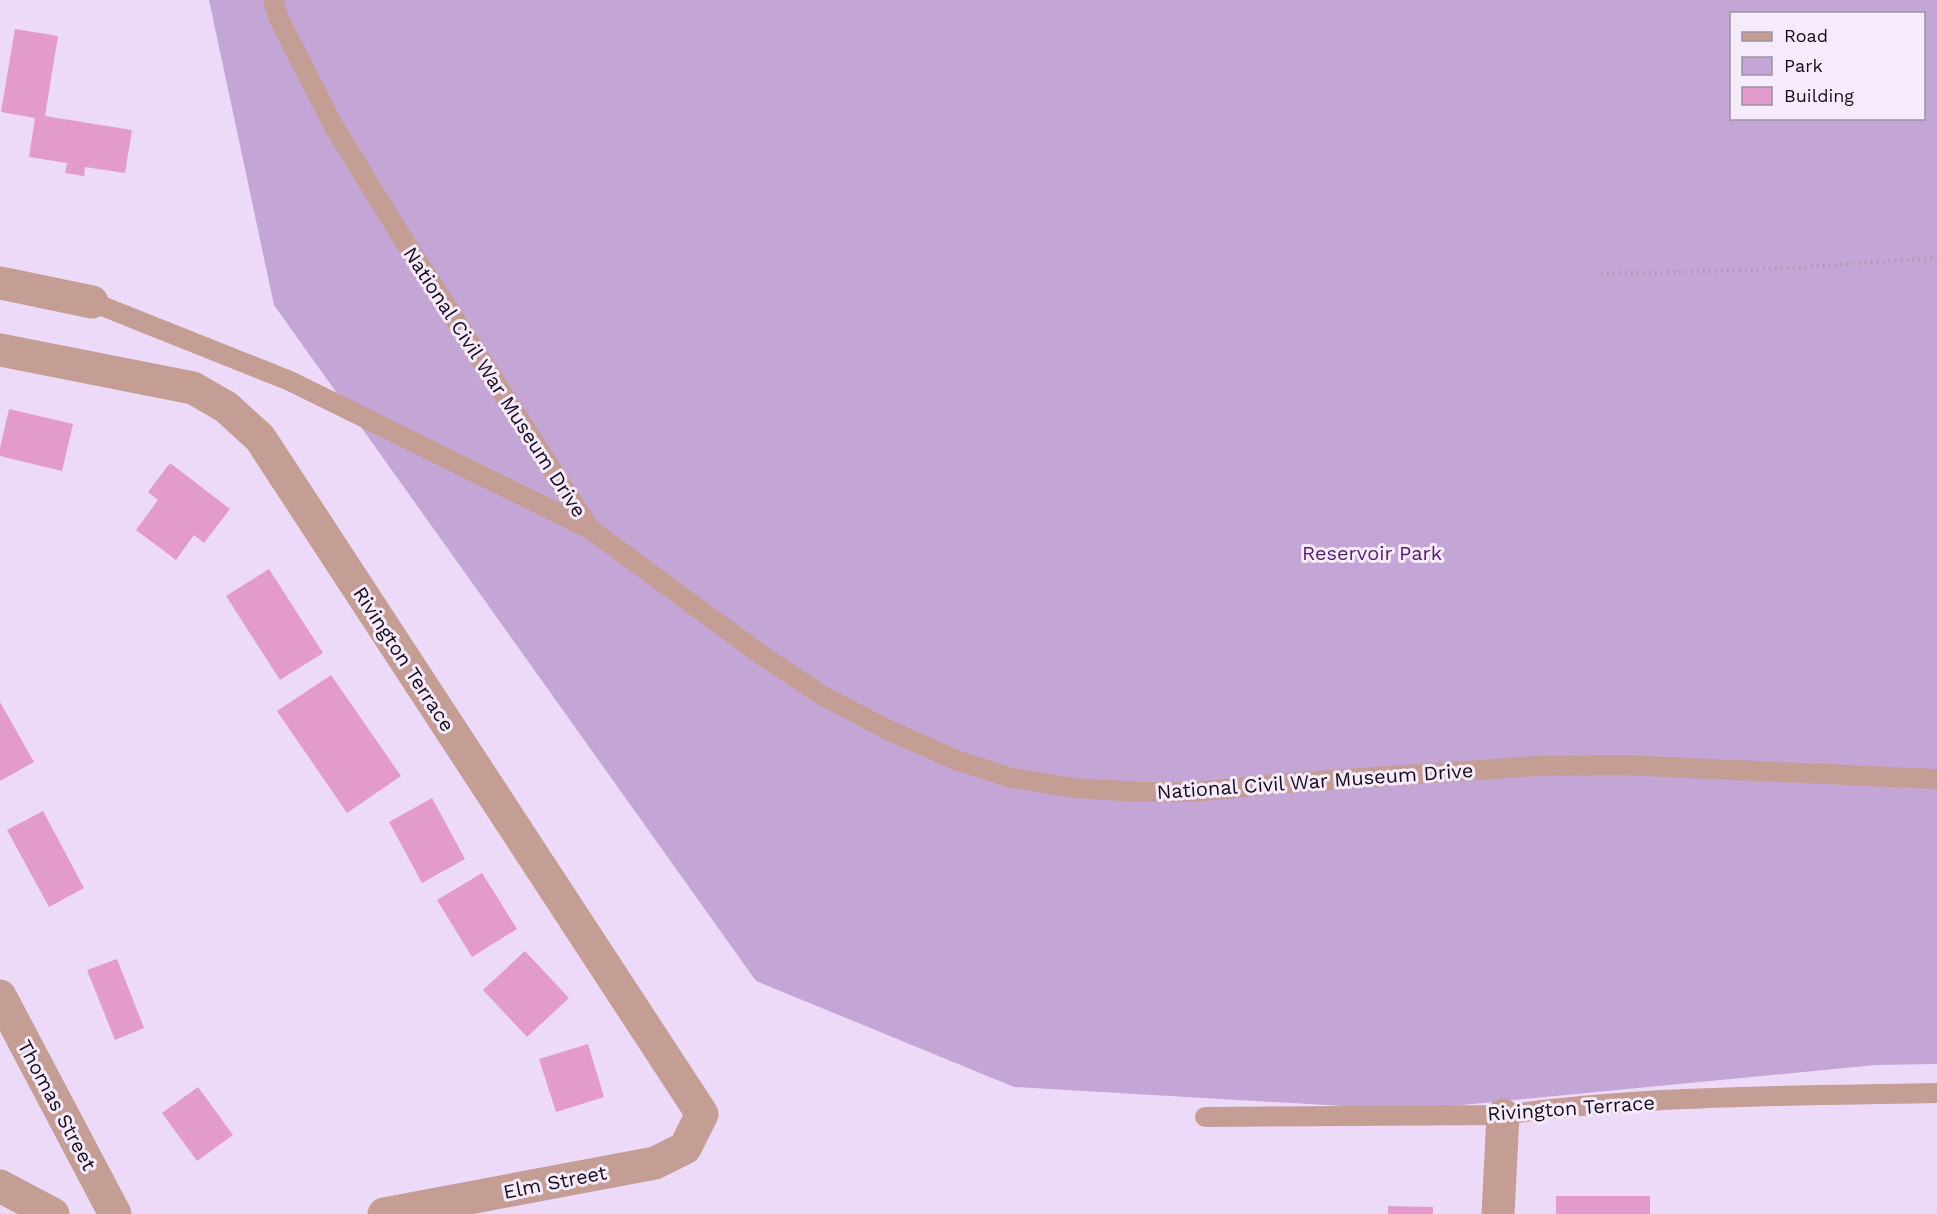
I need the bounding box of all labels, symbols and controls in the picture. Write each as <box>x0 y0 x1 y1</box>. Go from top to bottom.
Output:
legend <box>1730 12 1925 120</box>
text: Road <box>1784 25 1828 46</box>
text: Park <box>1784 55 1823 76</box>
text: Building <box>1784 85 1854 106</box>
street label: National Civil War Museum Drive <box>399 242 591 522</box>
park label: Reservoir Park <box>1302 541 1442 565</box>
street label: Rivington Terrace <box>348 582 460 736</box>
street label: National Civil War Museum Drive <box>1156 758 1474 804</box>
street label: Thomas Street <box>13 1036 102 1175</box>
street label: Rivington Terrace <box>1486 1090 1656 1126</box>
street label: Elm Street <box>501 1160 609 1204</box>

